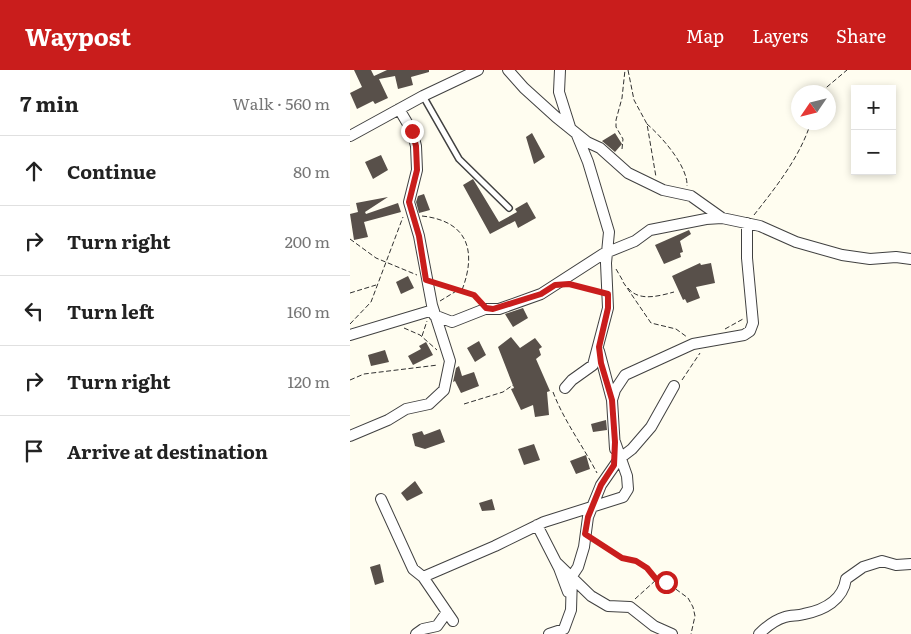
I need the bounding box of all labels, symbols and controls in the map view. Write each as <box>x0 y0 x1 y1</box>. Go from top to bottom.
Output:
text: Waypost <box>25 18 131 53</box>
text: Map <box>686 22 724 49</box>
text: Layers <box>752 22 808 49</box>
text: Share <box>836 22 886 49</box>
north arrow <box>791 85 836 130</box>
map controls <box>851 85 896 175</box>
button: + <box>851 85 896 130</box>
text: 7 min <box>20 87 79 118</box>
text: Walk · 560 m <box>233 91 330 115</box>
route end <box>401 120 424 143</box>
button: − <box>851 130 896 175</box>
icon: ahead <box>20 157 48 185</box>
text: Continue <box>67 157 156 185</box>
text: 80 m <box>293 159 330 183</box>
icon: right <box>20 227 48 255</box>
text: Turn right <box>67 227 171 255</box>
text: 200 m <box>285 229 330 253</box>
icon: left <box>20 297 48 325</box>
text: Turn left <box>67 297 154 325</box>
text: 160 m <box>287 299 330 323</box>
icon: right <box>20 367 48 395</box>
text: Turn right <box>67 367 171 395</box>
text: 120 m <box>287 369 330 393</box>
icon: arrive <box>20 437 48 465</box>
text: Arrive at destination <box>67 437 268 465</box>
route start <box>655 571 678 594</box>

